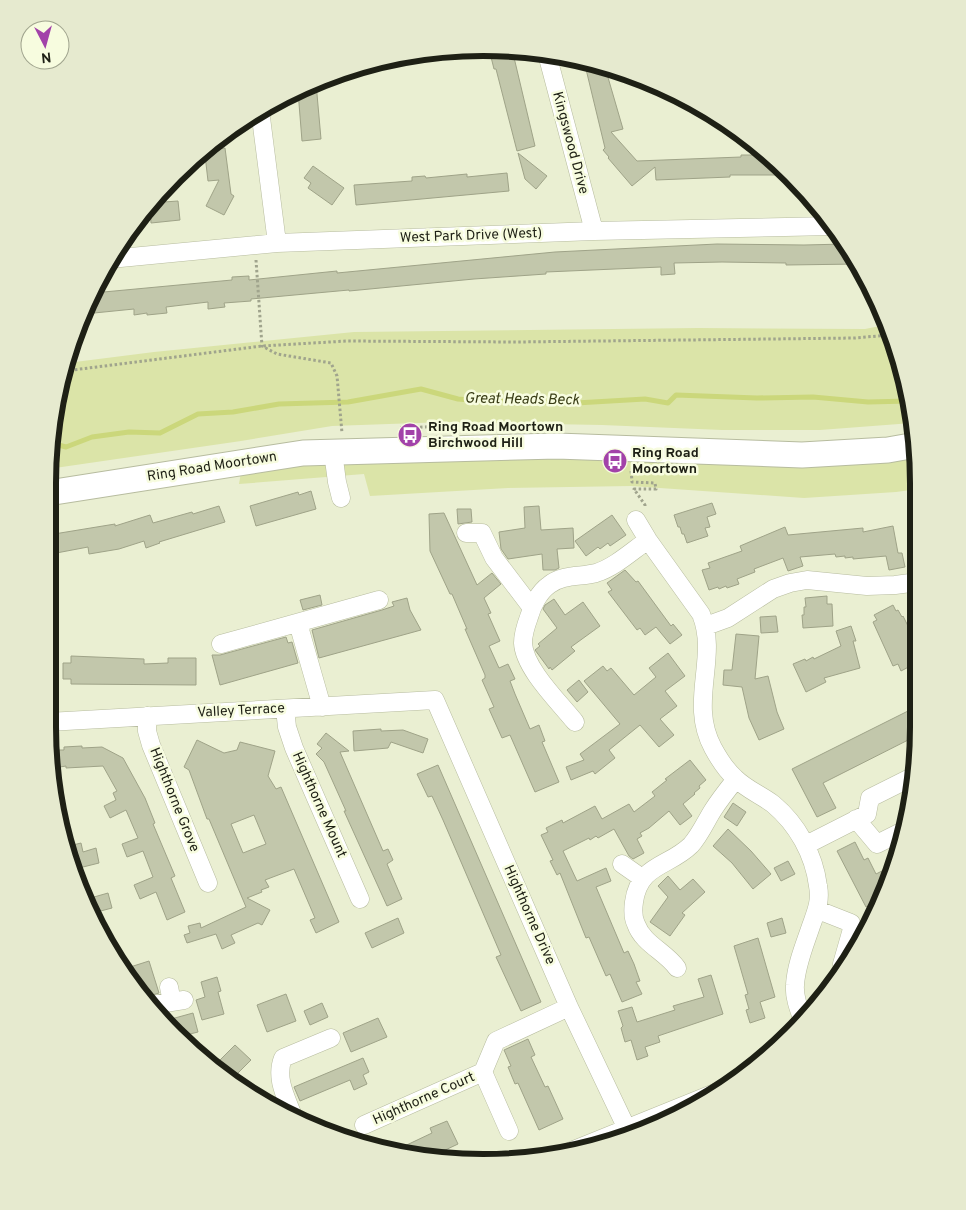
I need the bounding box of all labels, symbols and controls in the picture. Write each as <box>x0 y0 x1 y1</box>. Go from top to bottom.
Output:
north arrow <box>20 20 70 70</box>
text: N <box>40 47 52 65</box>
street label: Kingswood Drive <box>548 90 592 196</box>
street label: West Park Drive (West) <box>400 225 542 247</box>
water label: Great Heads Beck <box>464 389 580 411</box>
place label: Ring Road Moortown Birchwood Hill <box>428 419 563 452</box>
bus stop icon: Ring Road Moortown Birchwood Hill <box>397 422 423 448</box>
place label: Ring Road Moortown <box>632 445 699 478</box>
street label: Ring Road Moortown <box>146 448 278 486</box>
bus stop icon: Ring Road Moortown <box>602 448 628 474</box>
street label: Valley Terrace <box>197 700 285 722</box>
street label: Highthorne Grove <box>145 745 203 855</box>
street label: Highthorne Mount <box>288 749 350 861</box>
street label: Highthorne Drive <box>499 863 559 967</box>
street label: Highthorne Court <box>370 1069 478 1129</box>

